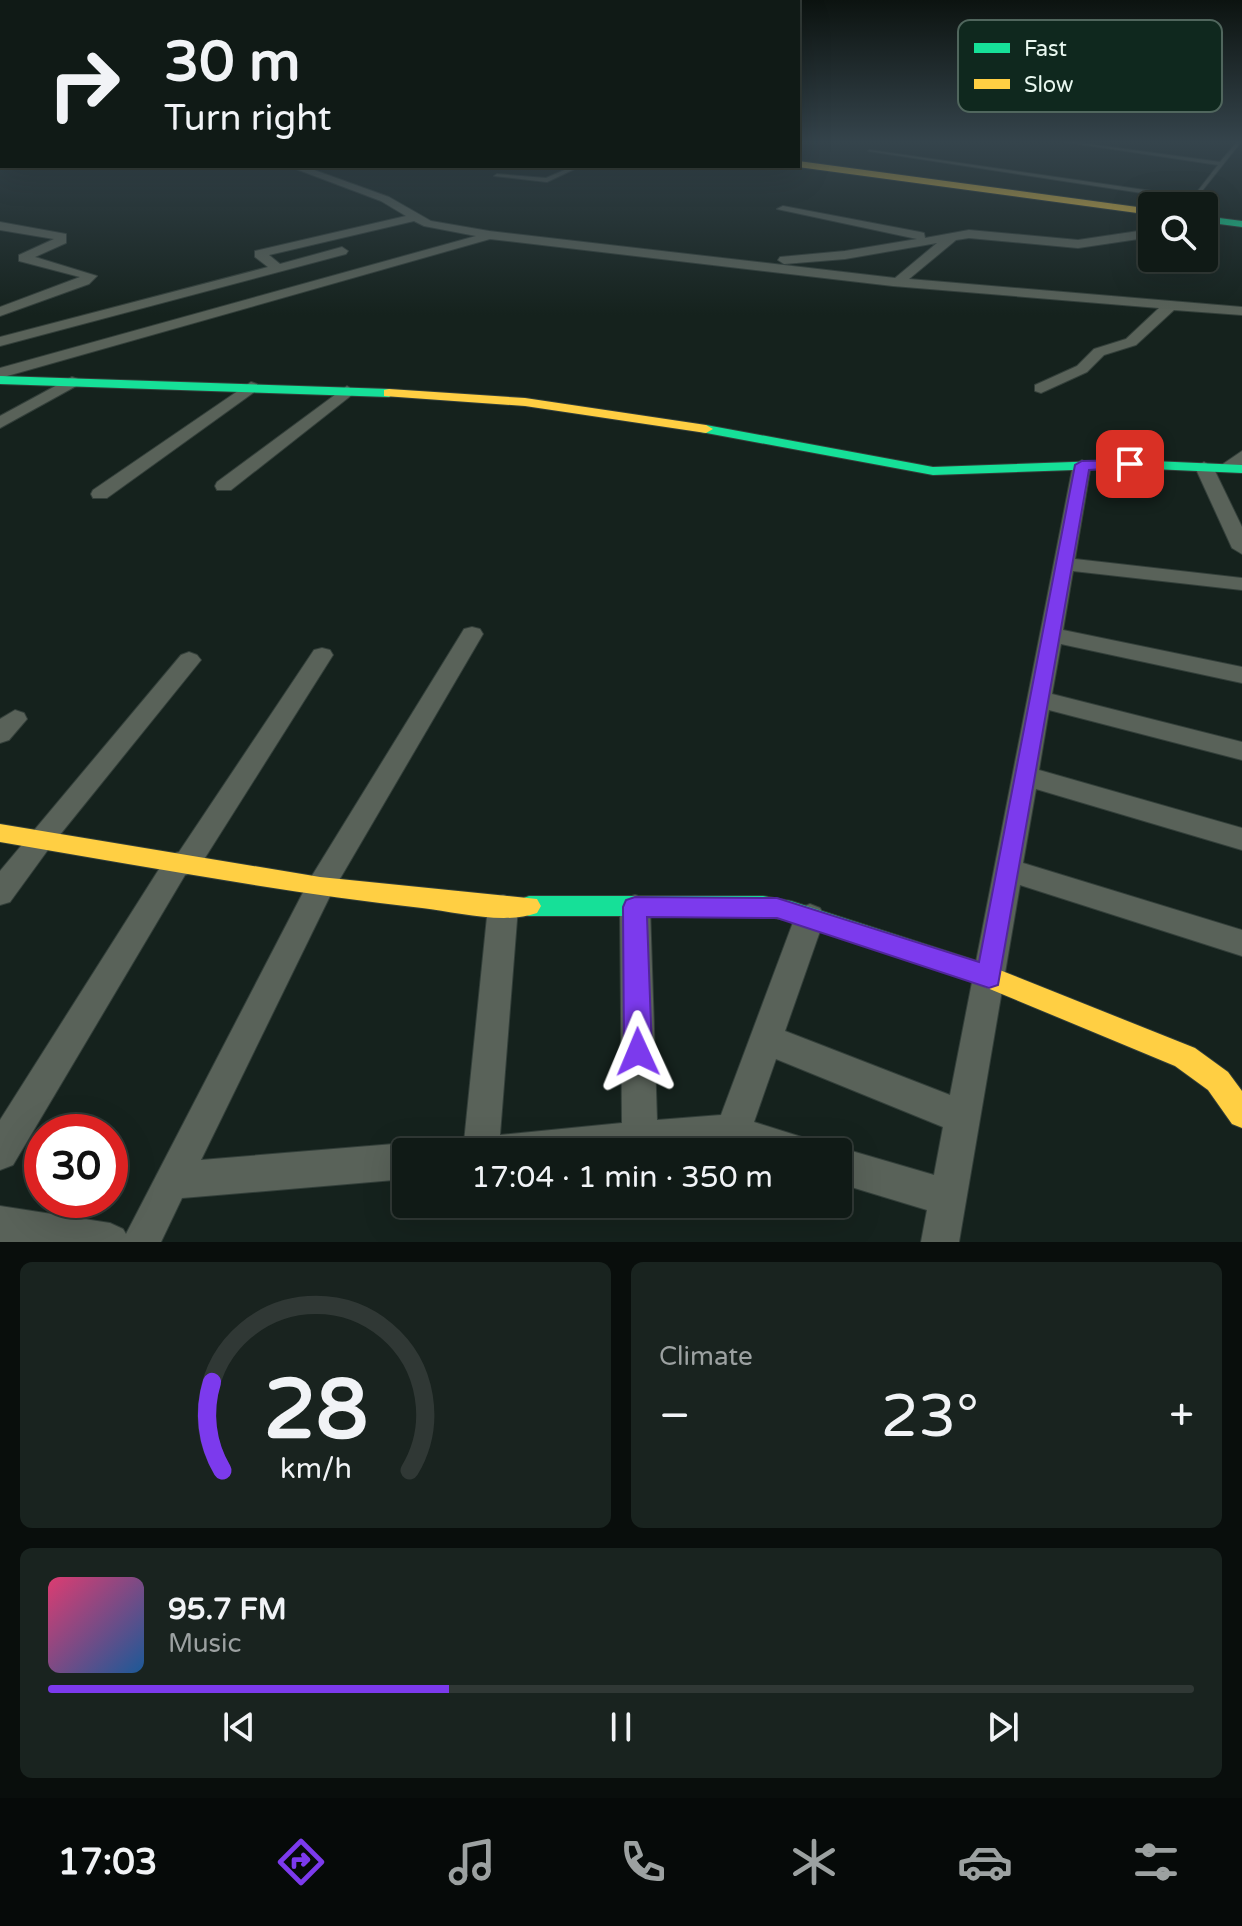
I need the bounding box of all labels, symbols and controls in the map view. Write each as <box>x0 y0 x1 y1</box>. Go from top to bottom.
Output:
legend <box>958 20 1222 112</box>
text: 30 m <box>164 29 300 96</box>
icon: right <box>32 32 136 136</box>
text: Fast <box>1024 36 1067 62</box>
text: Slow <box>1024 72 1074 98</box>
text: Turn right <box>164 97 331 140</box>
map controls <box>1138 192 1218 272</box>
button: search <box>1138 192 1218 272</box>
pin <box>1096 430 1164 498</box>
icon: arrive <box>1108 442 1152 486</box>
position arrow <box>596 1010 680 1094</box>
speed limit sign: 30 <box>24 1114 128 1218</box>
text: 17:04 · 1 min · 350 m <box>471 1159 773 1196</box>
text: Climate <box>659 1341 753 1372</box>
text: 28 <box>263 1361 368 1461</box>
text: 23° <box>881 1381 979 1453</box>
text: − <box>659 1390 690 1443</box>
text: + <box>1169 1390 1194 1443</box>
text: km/h <box>280 1452 351 1486</box>
text: 95.7 FM <box>168 1591 287 1628</box>
text: Music <box>168 1628 241 1659</box>
icon: previous <box>217 1705 261 1749</box>
icon: pause <box>599 1705 643 1749</box>
icon: next <box>981 1705 1025 1749</box>
icon: directions <box>273 1834 329 1890</box>
icon: music <box>444 1834 500 1890</box>
icon: phone <box>615 1834 671 1890</box>
icon: climate <box>786 1834 842 1890</box>
icon: car <box>957 1834 1013 1890</box>
icon: filters <box>1128 1834 1184 1890</box>
text: 17:03 <box>58 1841 157 1884</box>

